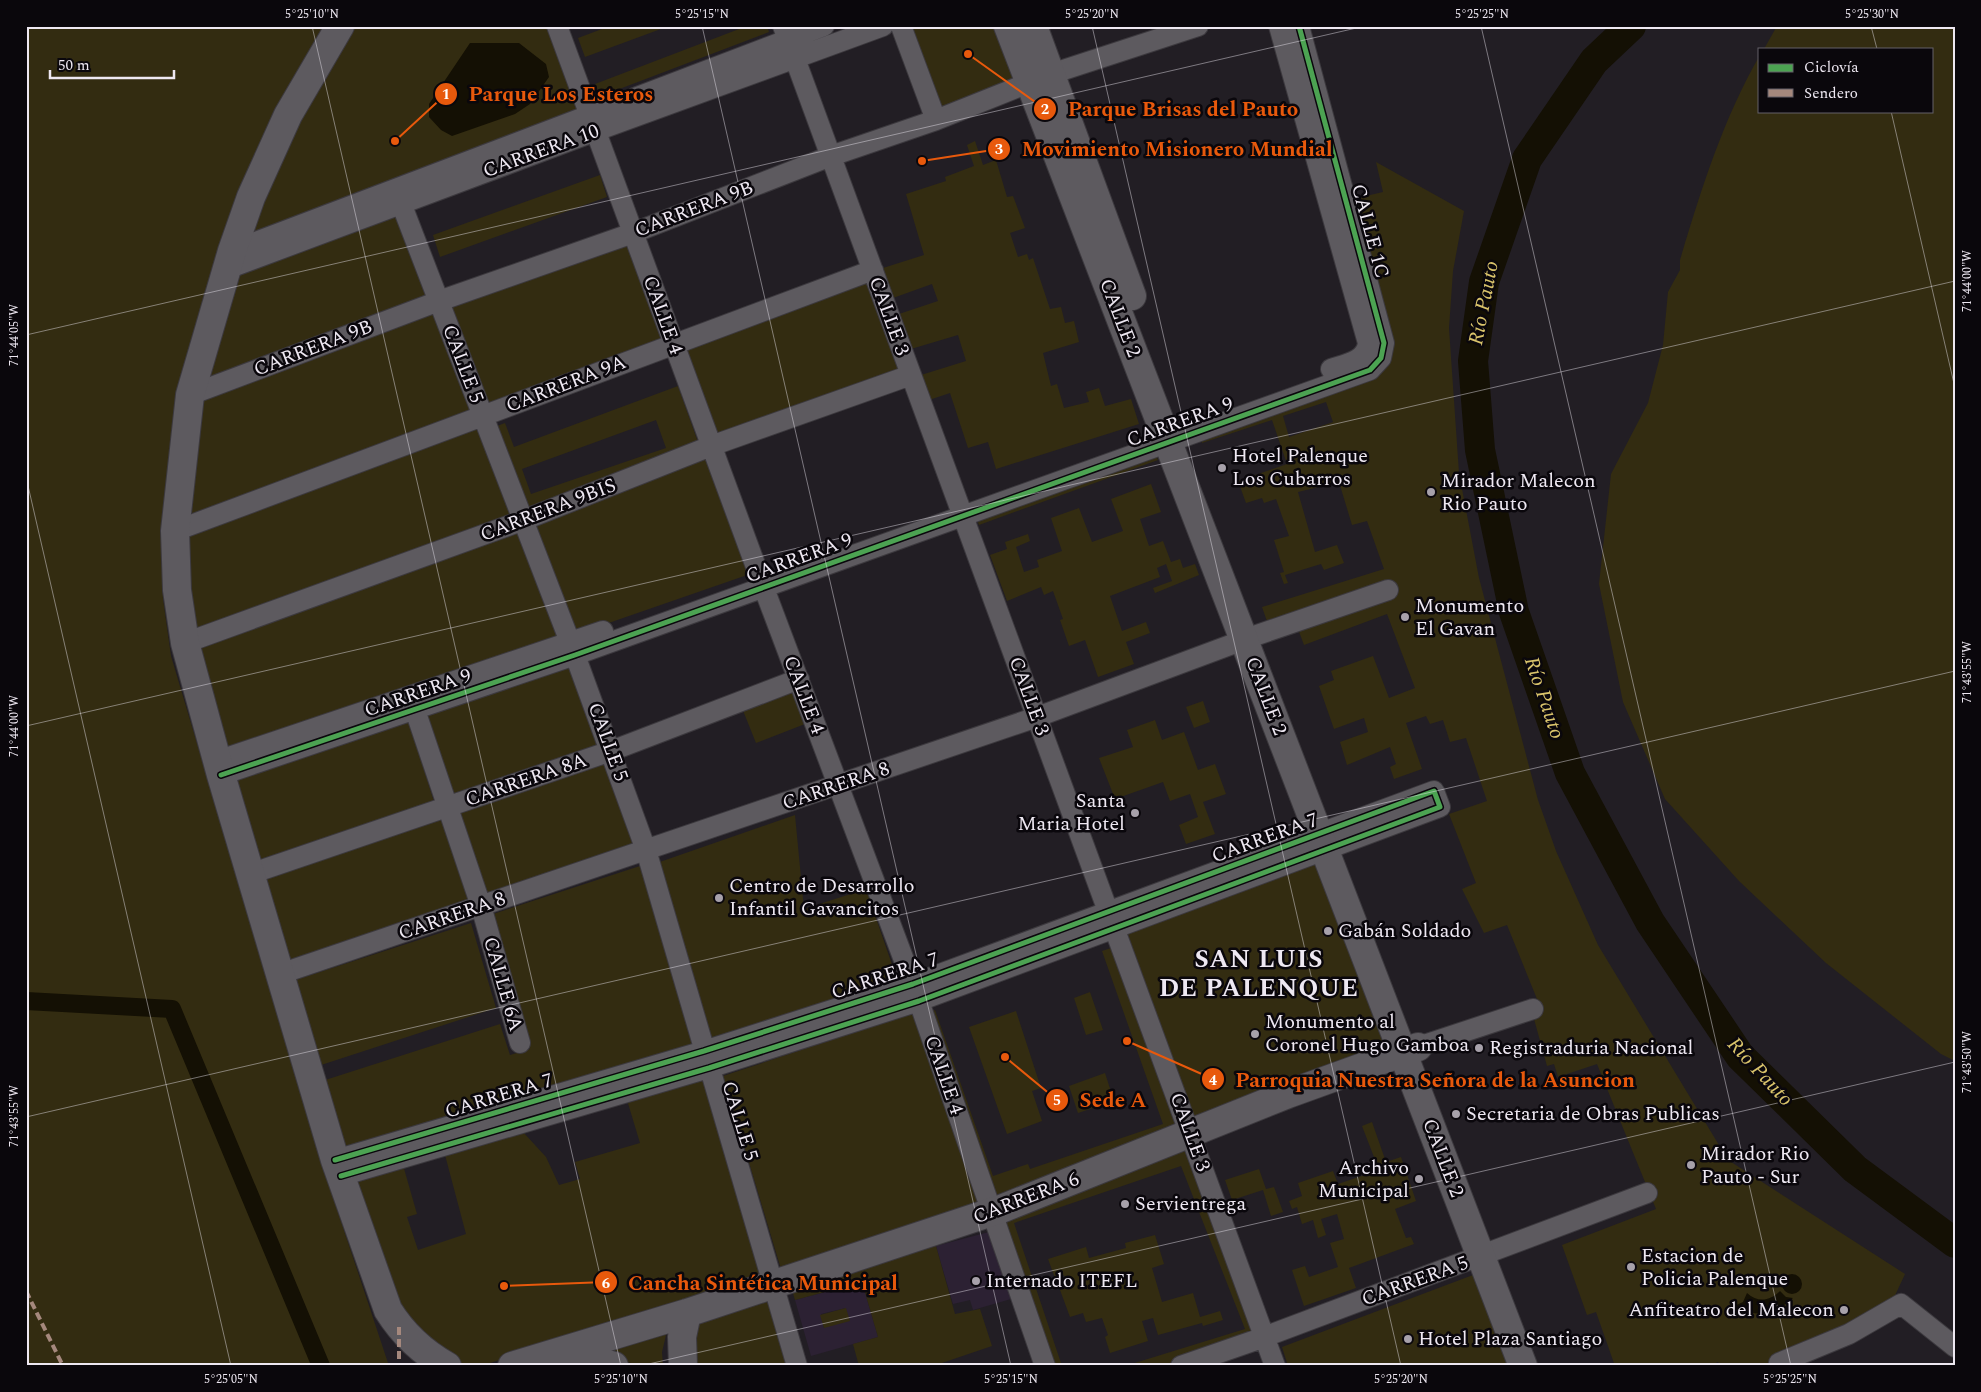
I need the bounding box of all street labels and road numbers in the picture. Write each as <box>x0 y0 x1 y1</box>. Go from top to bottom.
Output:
street label: CARRERA 10 <box>479 116 603 186</box>
street label: CARRERA 9B <box>630 173 758 245</box>
street label: CALLE 1C <box>1343 180 1397 282</box>
street label: CALLE 4 <box>635 271 691 359</box>
street label: CALLE 3 <box>861 272 917 360</box>
street label: CALLE 2 <box>1091 274 1149 362</box>
street label: CARRERA 9B <box>249 312 377 384</box>
street label: CALLE 5 <box>434 320 492 408</box>
street label: CARRERA 9A <box>501 347 631 421</box>
street label: CARRERA 9 <box>1122 389 1238 455</box>
street label: CARRERA 9BIS <box>476 470 620 550</box>
street label: CARRERA 9 <box>741 525 857 591</box>
street label: CALLE 4 <box>775 651 833 739</box>
street label: CALLE 3 <box>1001 652 1057 740</box>
street label: CALLE 2 <box>1237 652 1295 740</box>
street label: CARRERA 9 <box>360 661 476 725</box>
street label: CALLE 5 <box>580 698 636 786</box>
street label: CARRERA 8A <box>461 745 591 815</box>
street label: CARRERA 8 <box>778 754 894 818</box>
street label: CARRERA 7 <box>1207 805 1323 871</box>
street label: CARRERA 8 <box>394 884 510 948</box>
street label: CALLE 6A <box>475 933 531 1035</box>
street label: CARRERA 7 <box>827 944 943 1008</box>
street label: CALLE 4 <box>916 1031 972 1119</box>
street label: CARRERA 7 <box>441 1065 557 1127</box>
street label: CALLE 5 <box>714 1077 766 1165</box>
street label: CALLE 3 <box>1162 1088 1218 1176</box>
street label: CALLE 2 <box>1414 1114 1472 1202</box>
street label: CARRERA 6 <box>968 1164 1084 1232</box>
street label: CARRERA 5 <box>1357 1248 1473 1314</box>

